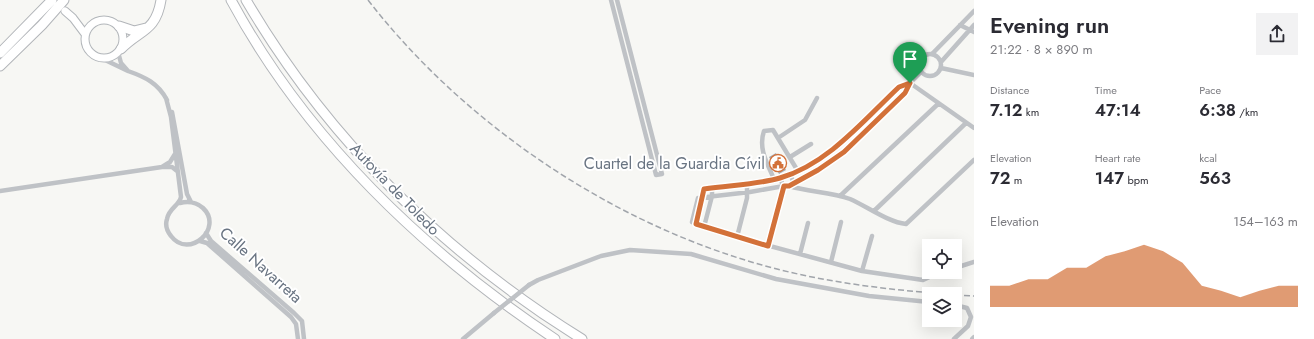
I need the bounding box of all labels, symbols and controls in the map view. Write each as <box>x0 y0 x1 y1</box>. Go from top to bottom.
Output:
text: Evening run <box>990 9 1109 41</box>
button: share <box>1256 13 1298 55</box>
text: 21:22 · 8 × 890 m <box>990 40 1093 59</box>
pin <box>893 42 927 83</box>
icon: arrive <box>899 48 921 70</box>
text: Distance <box>990 82 1029 98</box>
text: Time <box>1095 82 1117 98</box>
text: Pace <box>1199 82 1221 98</box>
text: 7.12 <box>990 98 1023 122</box>
text: 47:14 <box>1095 98 1141 122</box>
text: 6:38 <box>1199 98 1236 122</box>
text: km <box>1023 104 1039 120</box>
text: /km <box>1236 104 1258 120</box>
street label: Autovía de Toledo <box>345 137 446 241</box>
text: Elevation <box>990 150 1032 166</box>
text: Heart rate <box>1095 150 1141 166</box>
text: kcal <box>1199 150 1217 166</box>
place label: Cuartel de la Guardia Cívil <box>584 152 765 175</box>
public building icon: Cuartel de la Guardia Cívil <box>768 153 788 173</box>
text: 72 <box>990 166 1011 190</box>
text: 147 <box>1095 166 1124 190</box>
text: 563 <box>1199 166 1231 190</box>
text: m <box>1011 172 1022 188</box>
text: bpm <box>1124 172 1149 188</box>
text: Elevation <box>990 212 1039 231</box>
text: 154–163 m <box>1233 212 1298 231</box>
street label: Calle Navarreta <box>215 222 307 308</box>
map controls <box>922 239 962 327</box>
button: locate <box>922 239 962 279</box>
button: layers <box>922 287 962 327</box>

